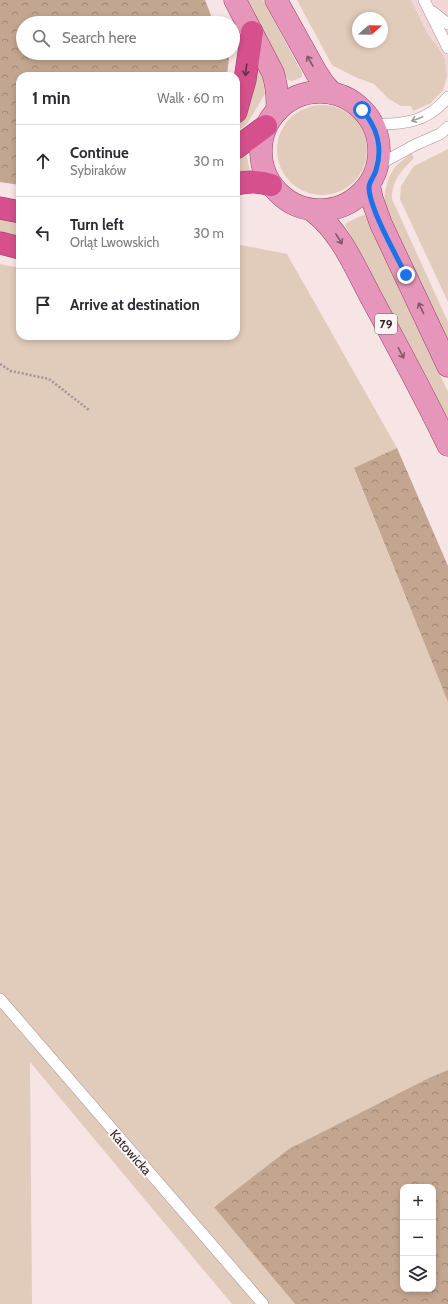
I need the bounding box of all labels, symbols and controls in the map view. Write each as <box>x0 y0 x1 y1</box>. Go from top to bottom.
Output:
north arrow <box>352 12 388 48</box>
search box <box>16 16 240 60</box>
icon: search <box>30 27 52 49</box>
text: Search here <box>62 29 137 47</box>
one-way arrow <box>305 55 313 67</box>
one-way arrow <box>242 63 250 76</box>
text: 1 min <box>32 88 70 108</box>
text: Walk · 60 m <box>157 90 224 106</box>
route start <box>353 101 371 119</box>
one-way arrow <box>411 116 423 124</box>
text: Continue <box>70 144 129 162</box>
icon: ahead <box>32 150 54 172</box>
text: 30 m <box>194 153 224 169</box>
text: Sybiraków <box>70 162 126 178</box>
text: Turn left <box>70 216 124 234</box>
icon: left <box>32 222 54 244</box>
text: 30 m <box>194 225 224 241</box>
one-way arrow <box>335 233 343 244</box>
text: Orląt Lwowskich <box>70 234 159 250</box>
route end <box>397 266 415 284</box>
icon: arrive <box>32 294 54 316</box>
text: Arrive at destination <box>70 296 200 314</box>
one-way arrow <box>417 303 424 315</box>
road number: 79 <box>375 314 397 334</box>
one-way arrow <box>398 347 405 359</box>
street label: Katowicka <box>107 1126 156 1179</box>
map controls <box>400 1184 436 1292</box>
button: + <box>400 1184 436 1220</box>
button: − <box>400 1220 436 1256</box>
button: layers <box>400 1256 436 1292</box>

